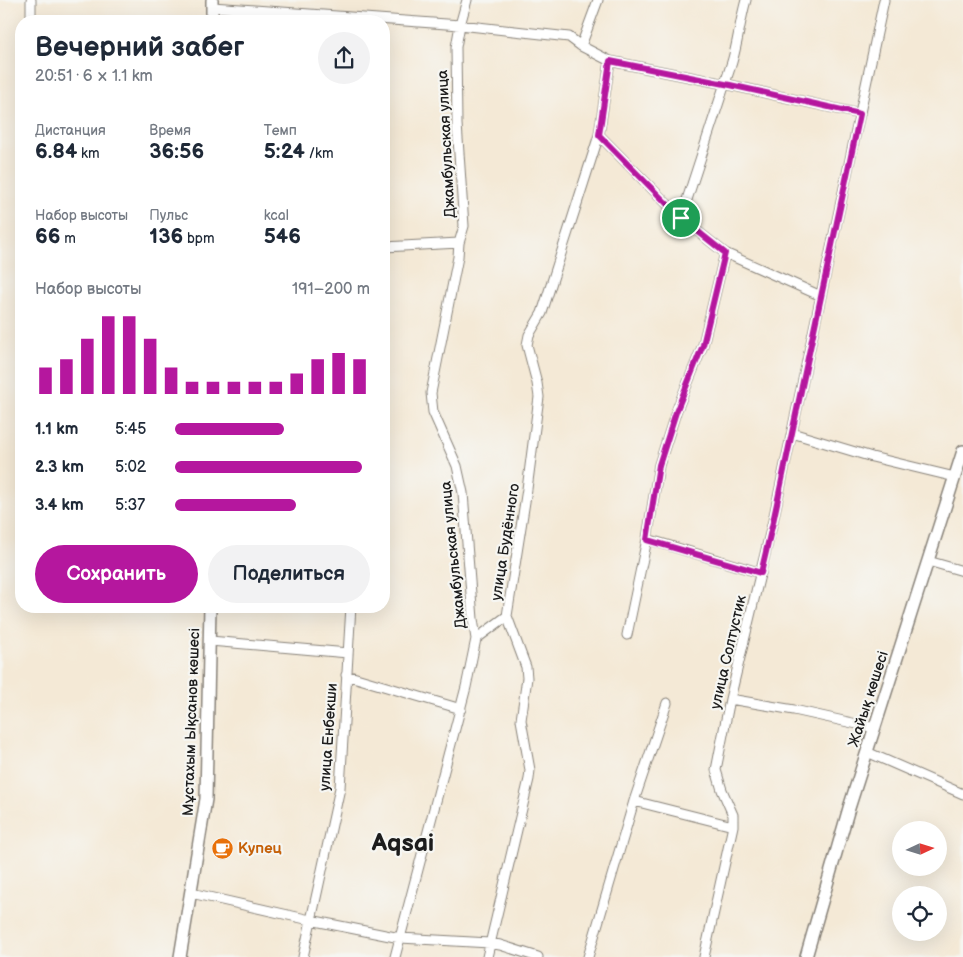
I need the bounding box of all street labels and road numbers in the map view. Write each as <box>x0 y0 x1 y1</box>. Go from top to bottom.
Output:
street label: Джамбульская улица <box>433 69 460 219</box>
street label: Джамбульская улица <box>436 480 471 630</box>
street label: улица Будённого <box>487 482 524 602</box>
street label: улица Солтустик <box>706 593 751 711</box>
street label: Мұстахым Ықсанов көшесі <box>179 628 204 816</box>
street label: Жайық көшесі <box>844 649 893 750</box>
street label: улица Енбекши <box>315 682 342 792</box>

